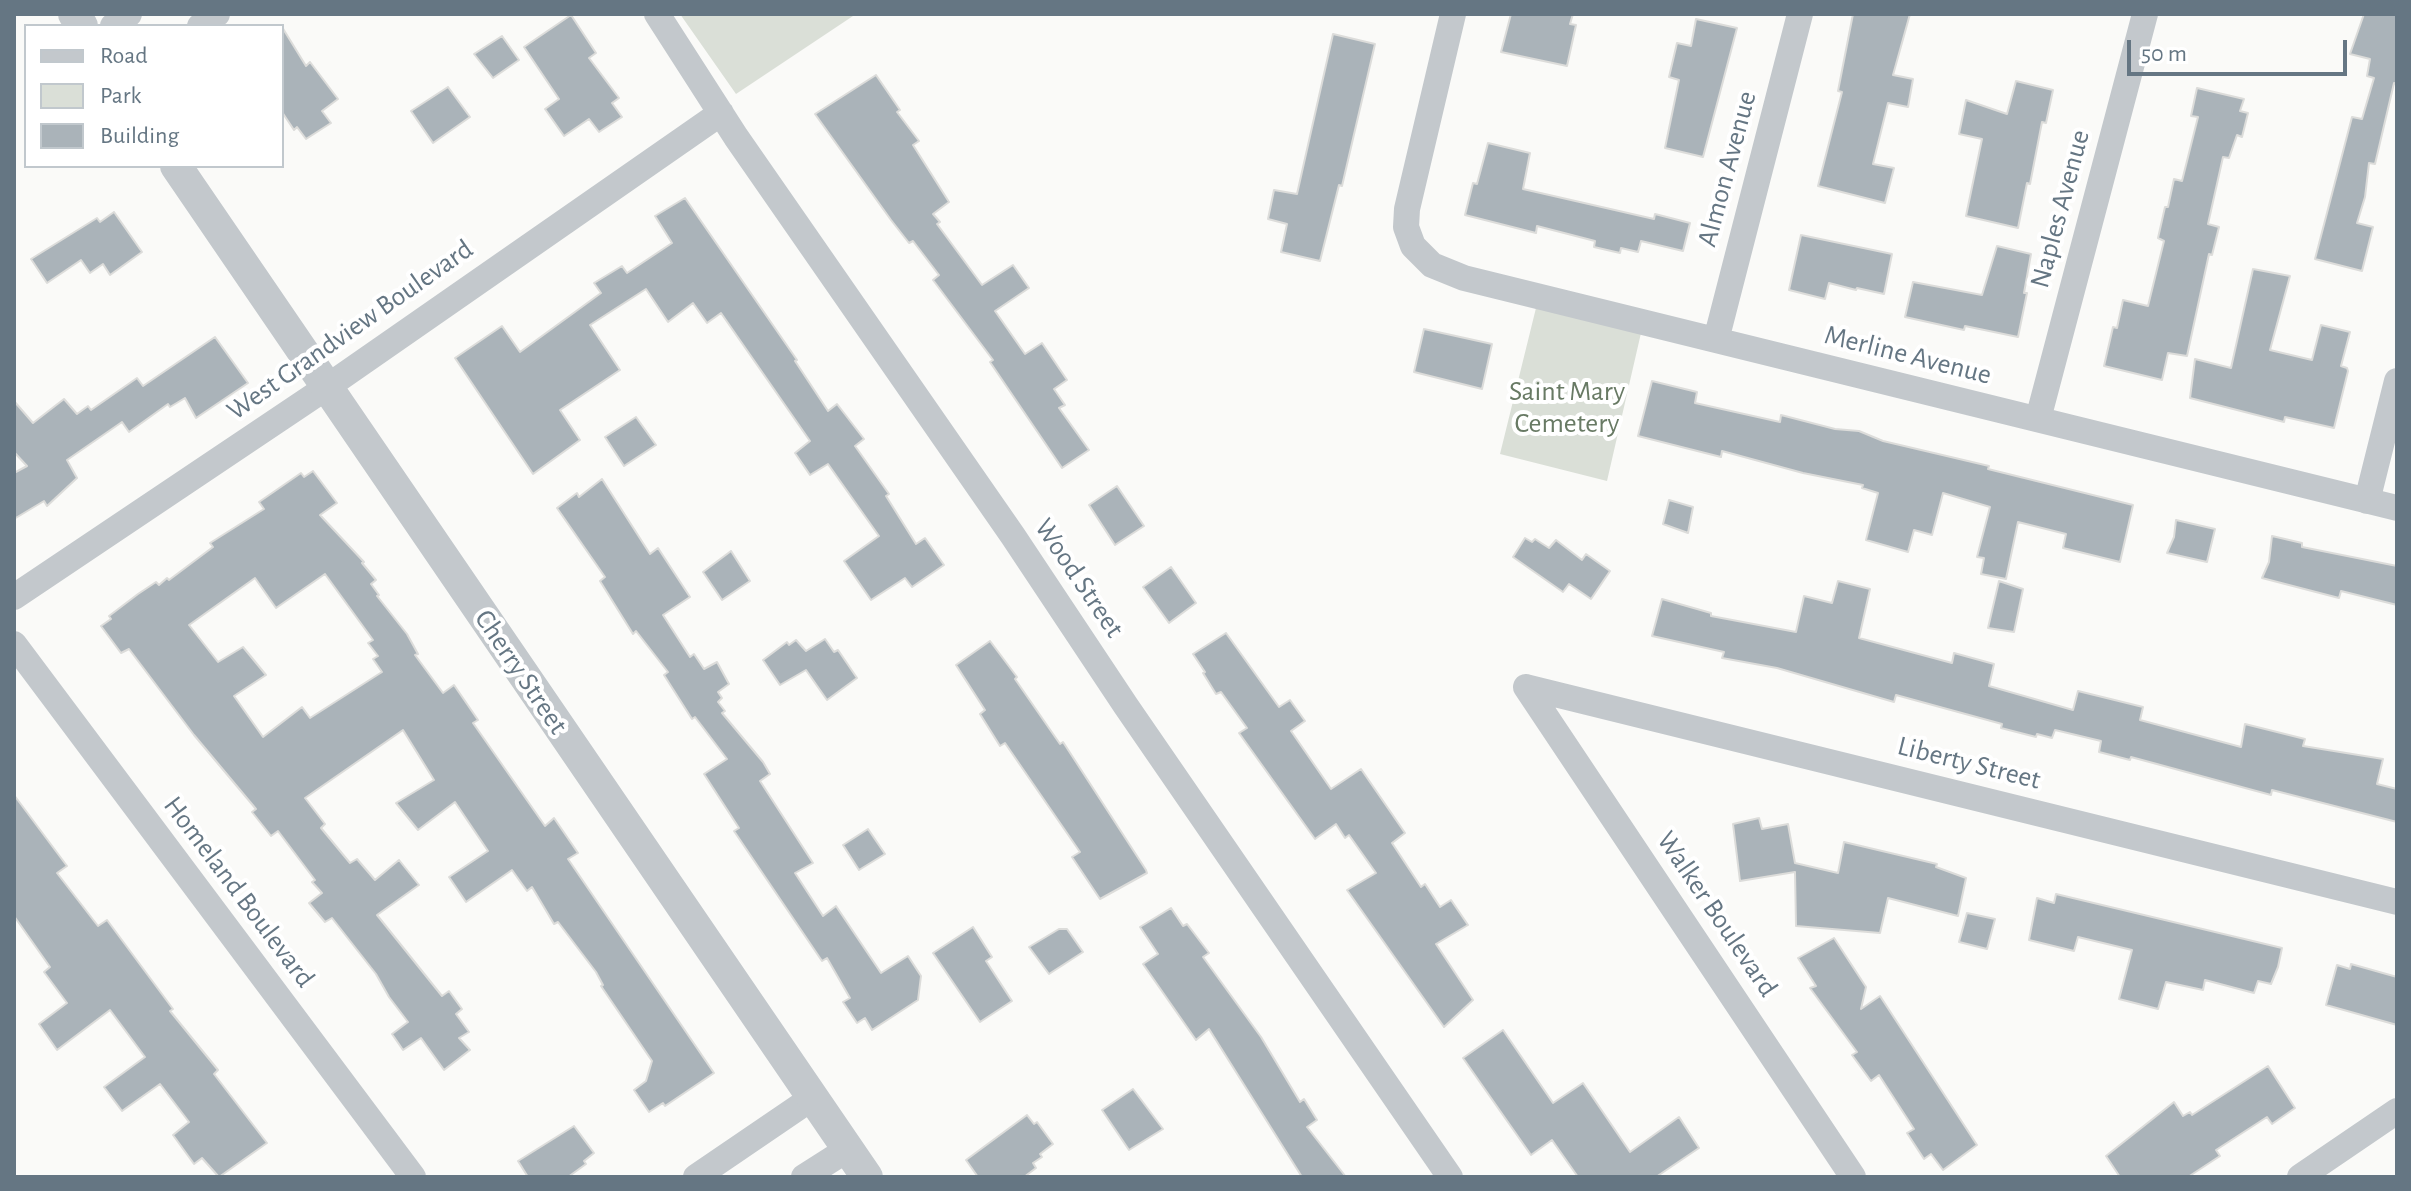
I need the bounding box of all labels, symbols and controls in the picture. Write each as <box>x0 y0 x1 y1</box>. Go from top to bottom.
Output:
legend <box>24 24 284 168</box>
scale bar <box>2131 24 2351 74</box>
text: 50 m <box>2141 42 2187 66</box>
text: Road <box>100 44 148 68</box>
text: Park <box>100 84 141 108</box>
street label: Almon Avenue <box>1690 88 1764 250</box>
text: Building <box>100 124 179 148</box>
street label: Naples Avenue <box>2023 126 2097 292</box>
street label: West Grandview Boulevard <box>221 232 479 428</box>
street label: Merline Avenue <box>1821 318 1995 392</box>
park label: Saint Mary Cemetery <box>1509 375 1625 441</box>
street label: Wood Street <box>1027 512 1131 644</box>
street label: Cherry Street <box>467 603 575 741</box>
street label: Liberty Street <box>1894 729 2044 797</box>
street label: Homeland Boulevard <box>156 790 322 994</box>
street label: Walker Boulevard <box>1649 825 1785 1003</box>

